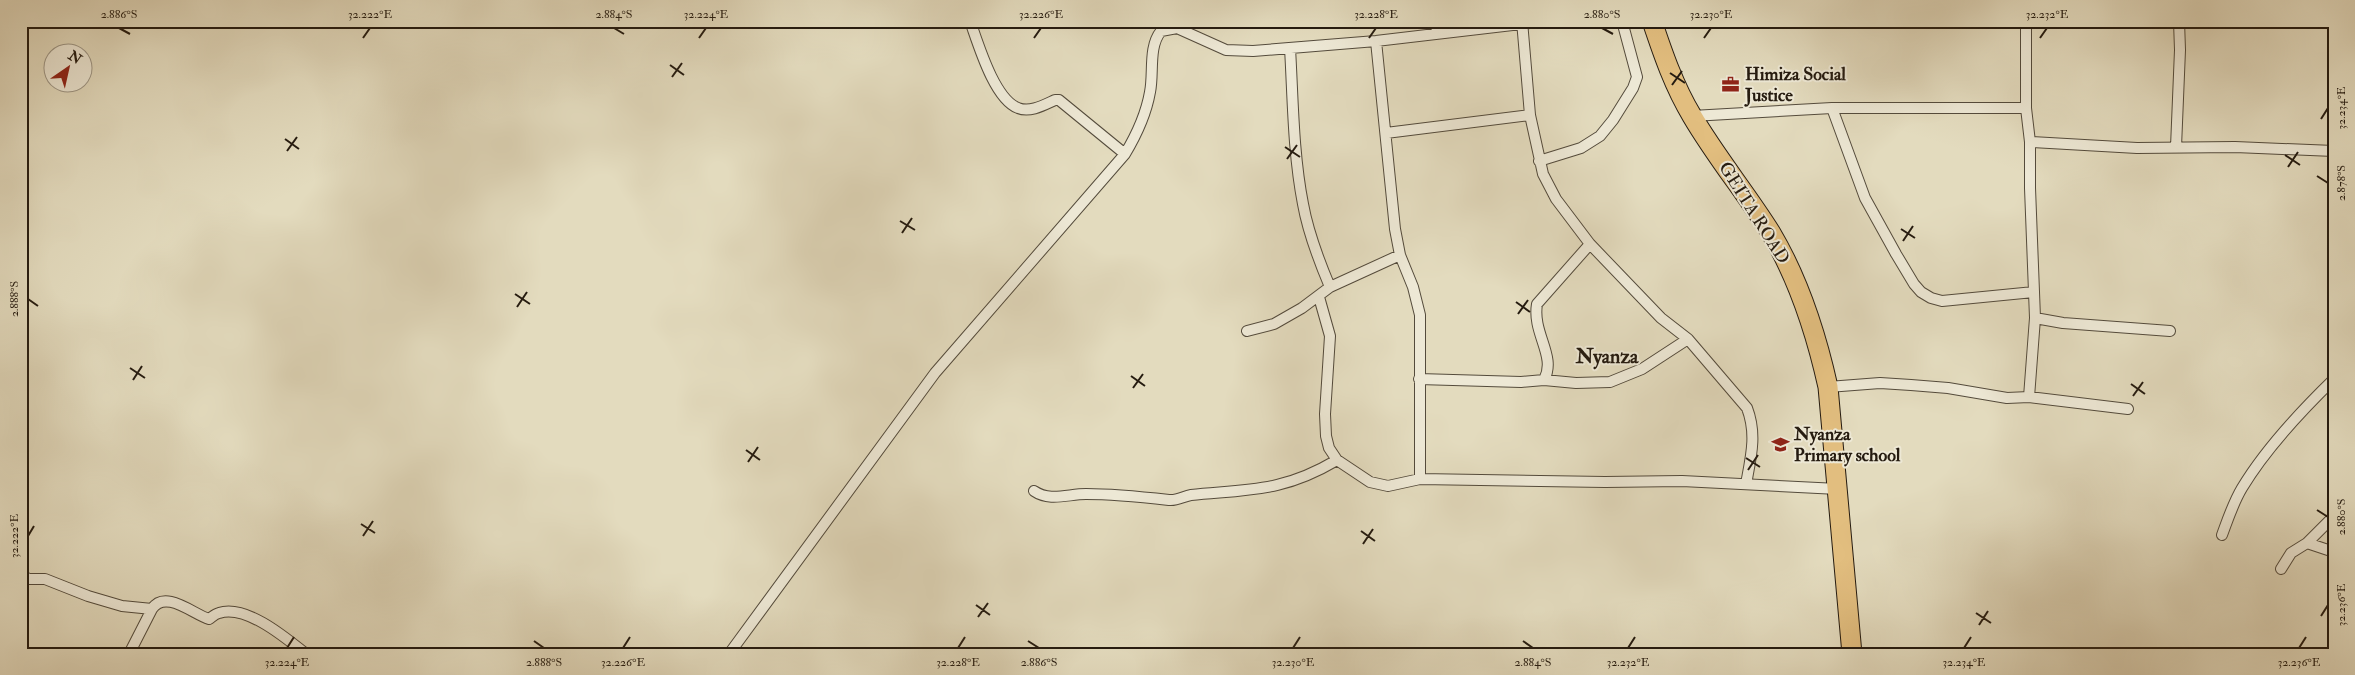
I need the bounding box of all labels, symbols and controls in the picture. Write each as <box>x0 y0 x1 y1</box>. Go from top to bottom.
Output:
text: 2.886°S <box>101 7 137 22</box>
text: 32.222°E <box>348 7 392 22</box>
text: 2.884°S <box>595 7 633 22</box>
text: 32.224°E <box>684 7 729 22</box>
text: 32.226°E <box>1019 7 1063 22</box>
text: 32.228°E <box>1354 7 1398 22</box>
text: 2.880°S <box>1584 7 1620 22</box>
text: 32.230°E <box>1690 7 1733 22</box>
text: 32.232°E <box>2026 7 2069 22</box>
north arrow <box>42 42 92 92</box>
text: N <box>64 47 85 68</box>
place label: Himiza Social Justice <box>1744 63 1846 107</box>
office icon: Himiza Social Justice <box>1721 74 1741 94</box>
text: 32.234°E <box>2334 86 2349 130</box>
street label: GEITA ROAD <box>1713 158 1795 268</box>
text: 2.878°S <box>2334 165 2349 201</box>
text: 2.888°S <box>7 281 22 317</box>
district label: Nyanza <box>1575 344 1639 370</box>
place label: Nyanza Primary school <box>1793 423 1901 467</box>
school or university icon: Nyanza Primary school <box>1770 434 1790 454</box>
text: 2.880°S <box>2334 499 2349 535</box>
text: 32.222°E <box>7 514 22 558</box>
text: 32.236°E <box>2334 583 2349 626</box>
text: 32.224°E <box>265 655 310 670</box>
text: 2.888°S <box>526 655 562 670</box>
text: 32.226°E <box>601 655 645 670</box>
text: 32.228°E <box>936 655 980 670</box>
text: 2.886°S <box>1021 655 1057 670</box>
text: 32.230°E <box>1272 655 1315 670</box>
text: 2.884°S <box>1514 655 1552 670</box>
text: 32.232°E <box>1607 655 1650 670</box>
text: 32.234°E <box>1942 655 1986 670</box>
text: 32.236°E <box>2278 655 2321 670</box>

